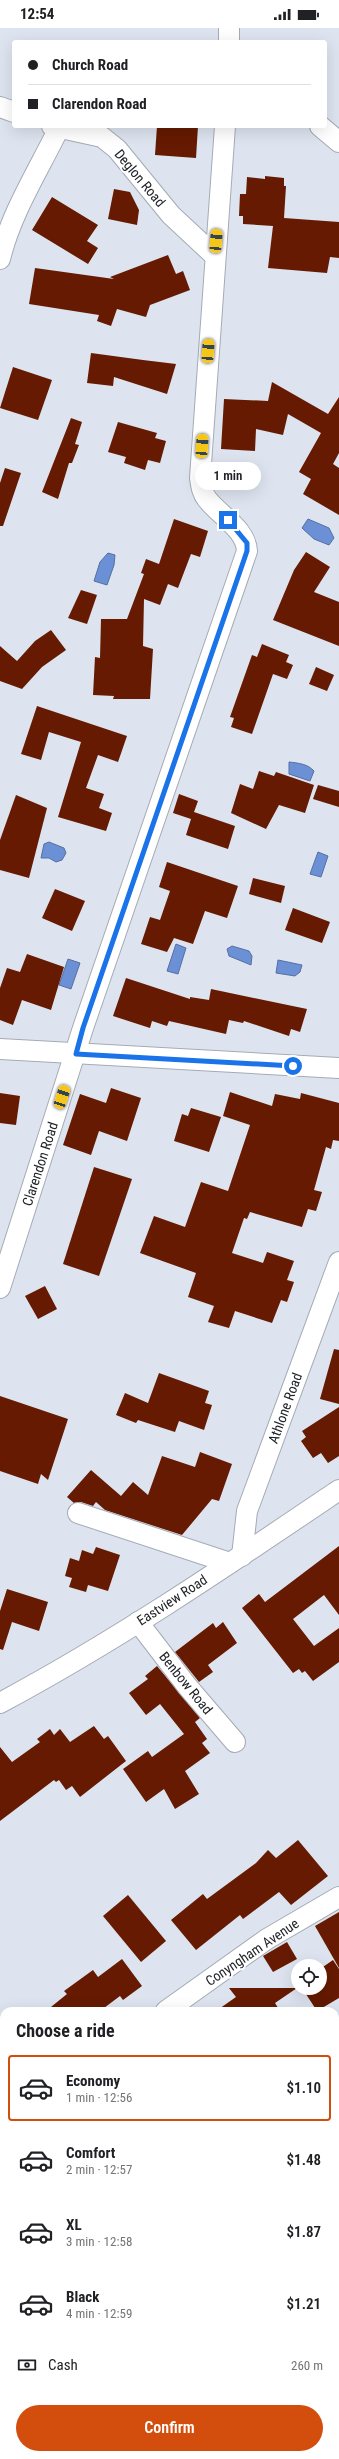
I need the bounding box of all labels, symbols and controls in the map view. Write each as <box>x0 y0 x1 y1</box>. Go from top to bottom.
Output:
text: 12:54 <box>20 5 54 23</box>
text: Church Road <box>52 56 128 74</box>
text: Clarendon Road <box>52 95 147 113</box>
street label: Deglon Road <box>111 146 169 210</box>
car <box>209 229 223 253</box>
car <box>201 339 215 363</box>
car <box>195 434 209 458</box>
callout: 1 min <box>195 462 261 490</box>
text: 1 min <box>214 468 242 483</box>
route end <box>219 511 237 529</box>
route start <box>284 1057 302 1075</box>
car <box>53 1084 71 1110</box>
street label: Clarendon Road <box>19 1120 61 1208</box>
street label: Athlone Road <box>265 1371 305 1445</box>
street label: Eastview Road <box>134 1571 210 1629</box>
street label: Benbow Road <box>156 1649 216 1717</box>
street label: Conyngham Avenue <box>202 1915 302 1989</box>
map controls <box>291 1959 327 1995</box>
button: locate <box>291 1959 327 1995</box>
text: Choose a ride <box>16 2020 115 2041</box>
icon: car <box>18 2070 54 2106</box>
text: Economy <box>66 2072 120 2090</box>
text: $1.10 <box>287 2079 321 2097</box>
text: 1 min · 12:56 <box>66 2090 132 2105</box>
icon: car <box>18 2142 54 2178</box>
text: Comfort <box>66 2144 115 2162</box>
text: $1.48 <box>287 2151 321 2169</box>
text: 2 min · 12:57 <box>66 2162 132 2177</box>
icon: car <box>18 2214 54 2250</box>
text: XL <box>66 2216 82 2234</box>
text: $1.87 <box>287 2223 321 2241</box>
text: 3 min · 12:58 <box>66 2234 132 2249</box>
icon: car <box>18 2286 54 2322</box>
text: Black <box>66 2288 99 2306</box>
text: $1.21 <box>287 2295 321 2313</box>
text: 4 min · 12:59 <box>66 2306 132 2321</box>
icon: cash <box>16 2354 38 2376</box>
text: Cash <box>48 2356 78 2374</box>
text: 260 m <box>291 2358 323 2373</box>
button: Confirm <box>16 2405 323 2451</box>

